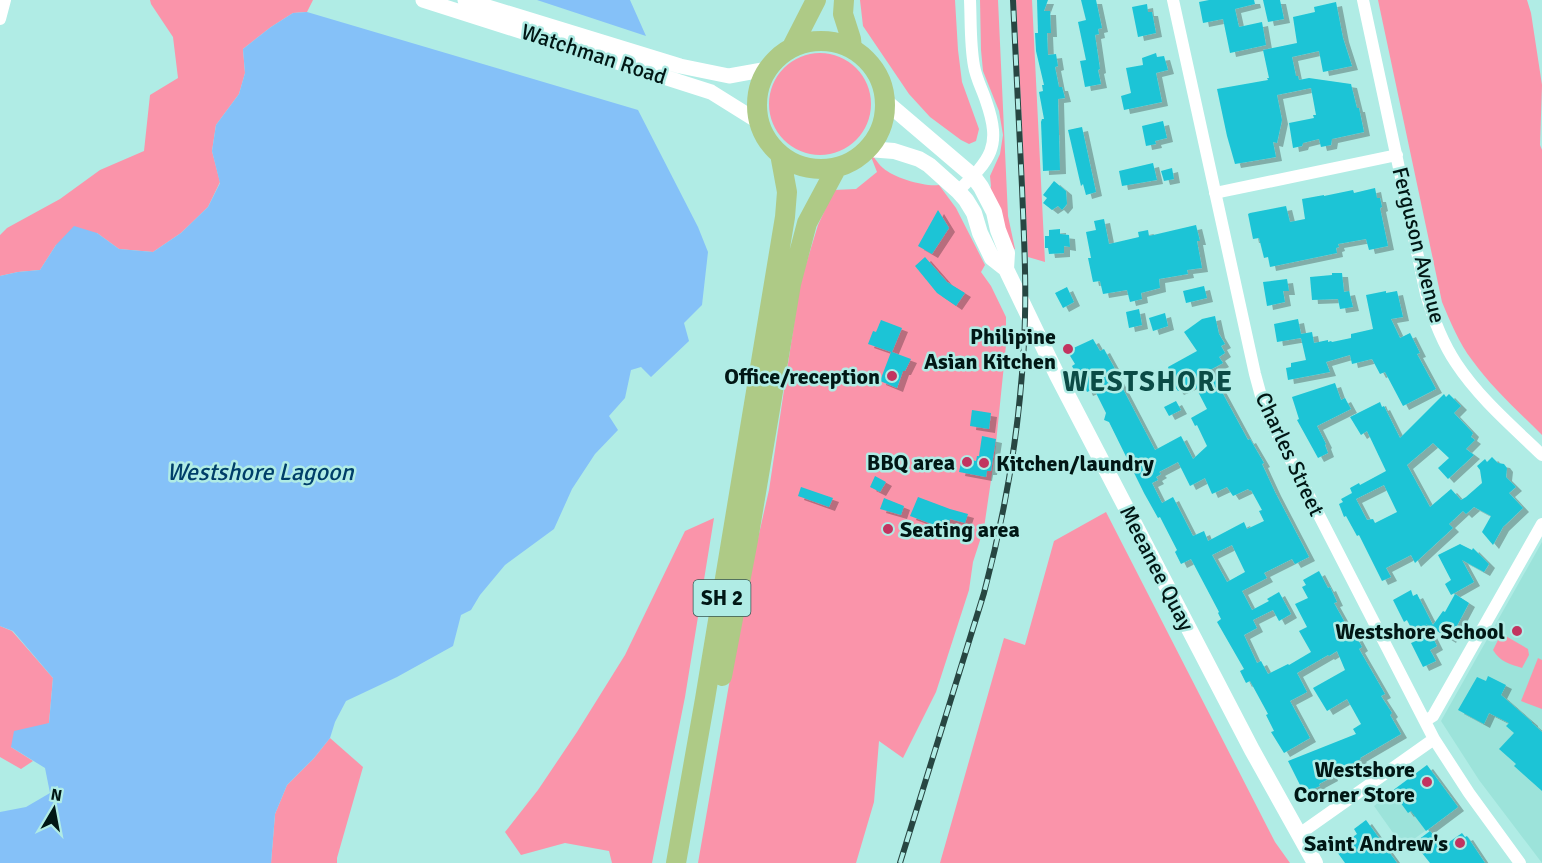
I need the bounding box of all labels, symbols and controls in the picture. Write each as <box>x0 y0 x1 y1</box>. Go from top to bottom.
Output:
street label: Watchman Road <box>518 18 670 90</box>
street label: Ferguson Avenue <box>1387 164 1451 326</box>
place label: Philipine Asian Kitchen <box>924 323 1056 375</box>
marker: Philipine Asian Kitchen <box>1061 342 1075 356</box>
place label: Office/reception <box>724 363 880 390</box>
district label: WESTSHORE <box>1063 365 1233 399</box>
marker: Office/reception <box>885 369 899 383</box>
street label: Charles Street <box>1250 388 1331 520</box>
place label: BBQ area <box>867 449 955 476</box>
place label: Kitchen/laundry <box>996 450 1154 477</box>
marker: BBQ area <box>960 455 974 469</box>
marker: Kitchen/laundry <box>977 456 991 470</box>
water label: Westshore Lagoon <box>166 457 354 487</box>
street label: Meeanee Quay <box>1114 501 1201 636</box>
place label: Seating area <box>900 516 1020 543</box>
marker: Seating area <box>881 522 895 536</box>
road number: SH 2 <box>694 580 750 616</box>
place label: Westshore School <box>1335 618 1505 645</box>
marker: Westshore School <box>1510 624 1524 638</box>
place label: Westshore Corner Store <box>1294 756 1415 808</box>
marker: Westshore Corner Store <box>1420 775 1434 789</box>
north arrow <box>24 779 84 839</box>
text: N <box>49 784 64 806</box>
place label: Saint Andrew's <box>1304 830 1448 857</box>
marker: Saint Andrew's <box>1453 836 1467 850</box>

